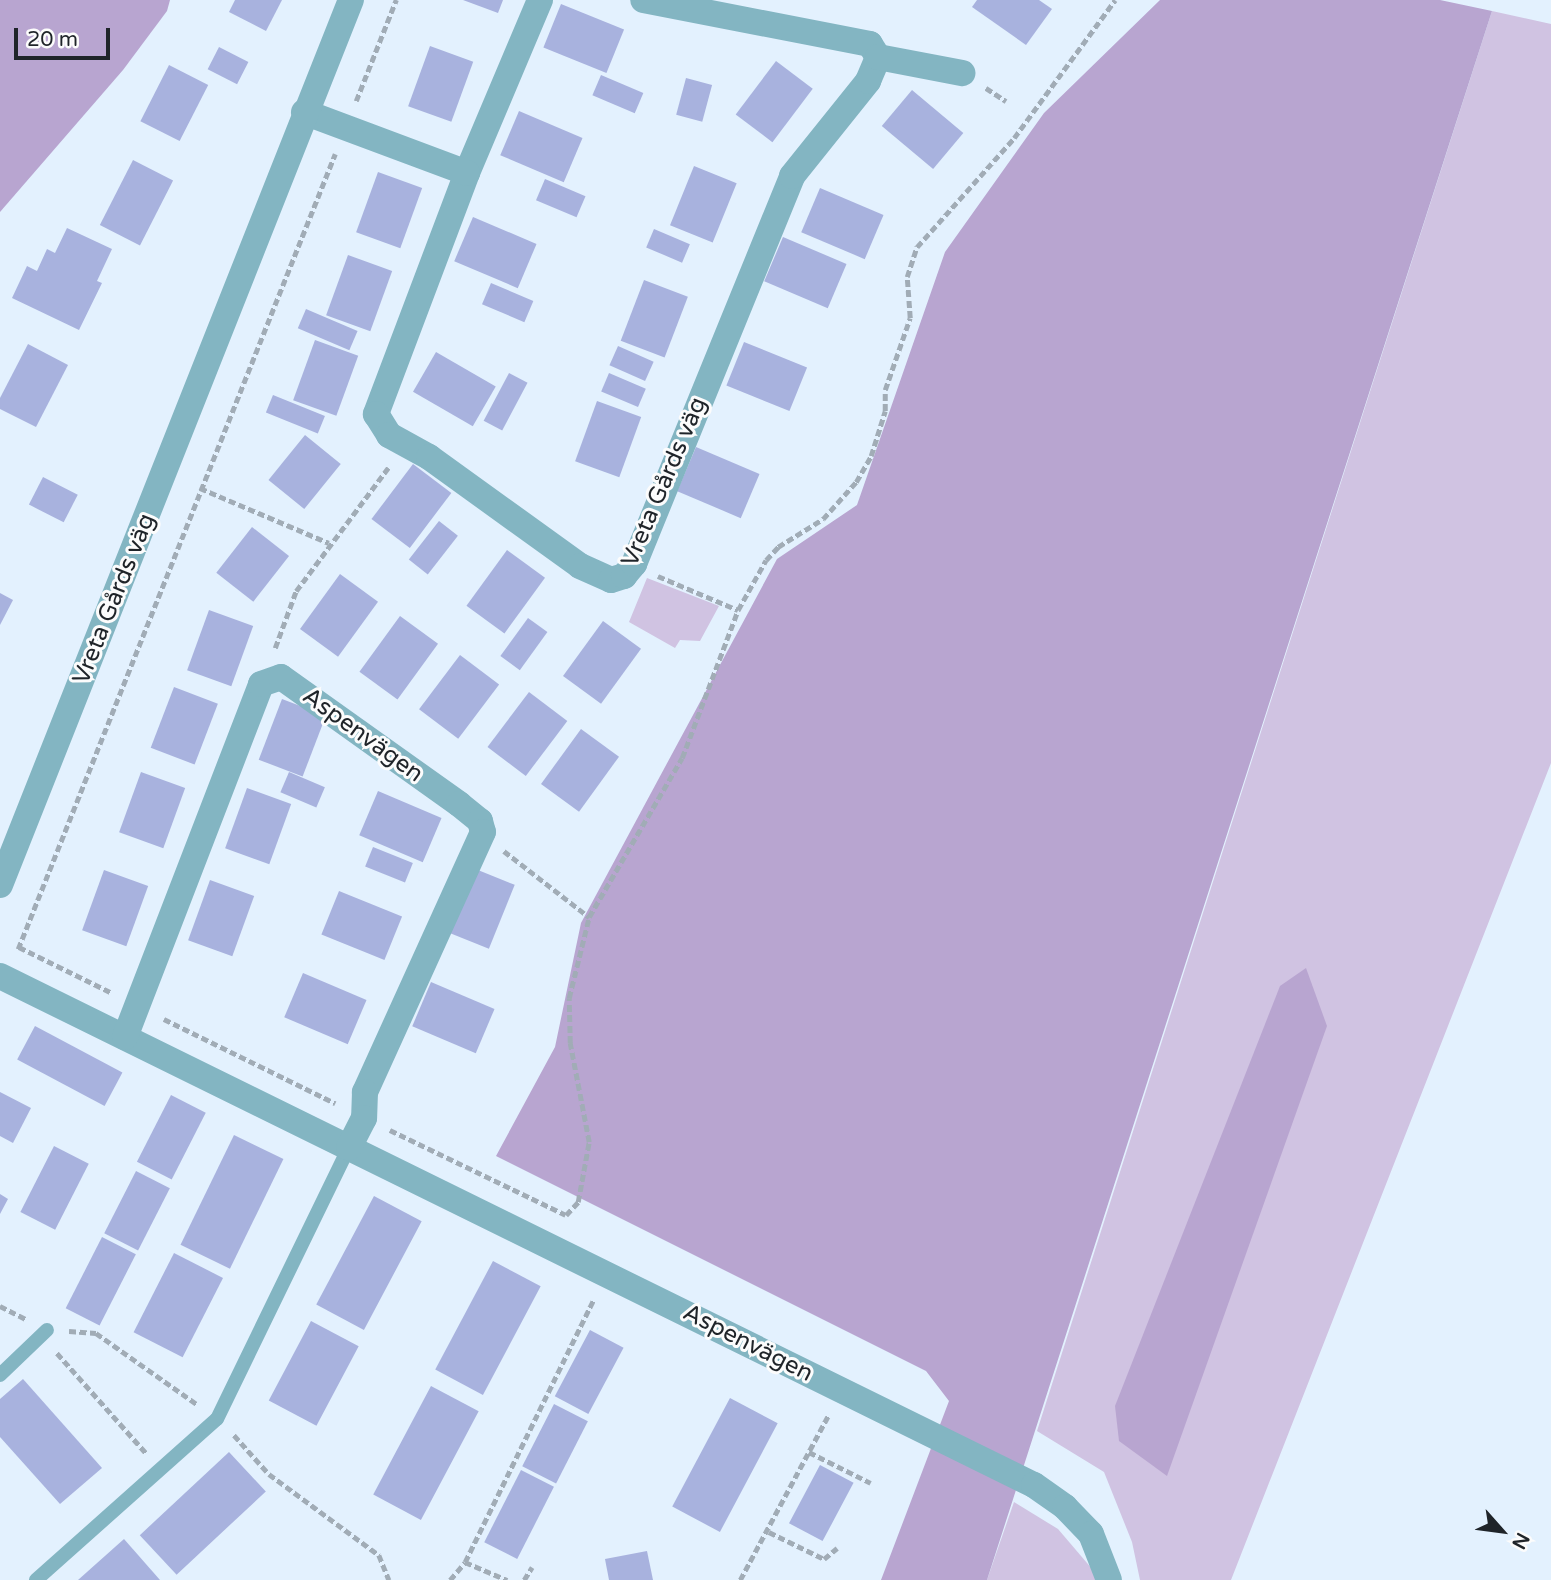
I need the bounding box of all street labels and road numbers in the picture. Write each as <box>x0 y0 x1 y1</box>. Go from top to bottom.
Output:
street label: Vreta Gårds väg <box>615 393 713 571</box>
street label: Vreta Gårds väg <box>67 509 161 689</box>
street label: Aspenvägen <box>297 682 429 788</box>
street label: Aspenvägen <box>678 1298 818 1388</box>

